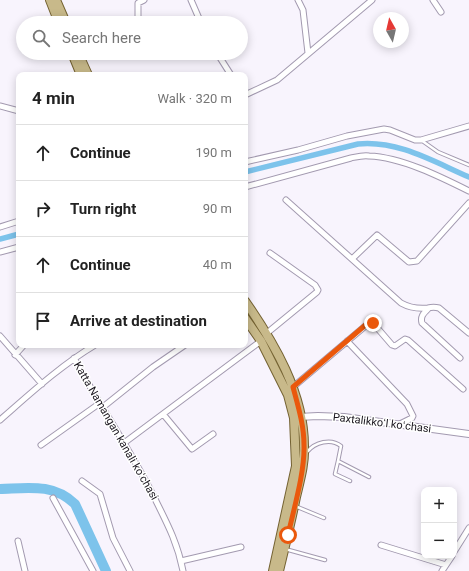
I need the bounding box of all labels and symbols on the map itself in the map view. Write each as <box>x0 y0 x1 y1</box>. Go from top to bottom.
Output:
north arrow <box>373 12 409 48</box>
route end <box>364 314 382 332</box>
street label: Katta Namangan kanali koʻchasi <box>71 360 161 502</box>
street label: Paxtalikkoʻl koʻchasi <box>332 411 432 435</box>
route start <box>279 526 297 544</box>

